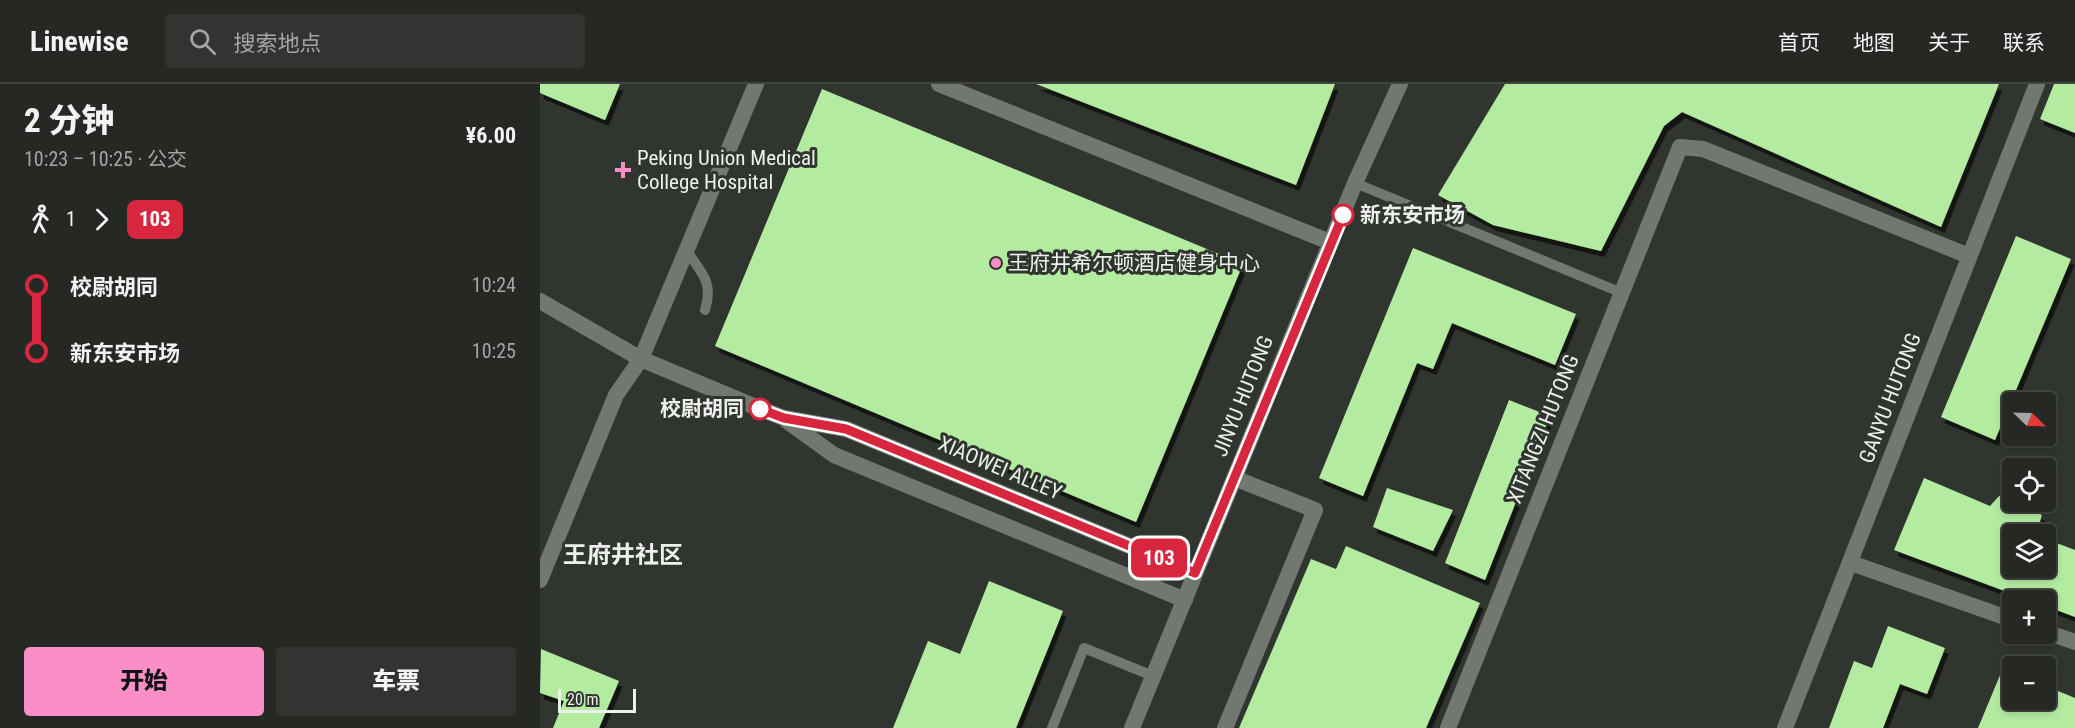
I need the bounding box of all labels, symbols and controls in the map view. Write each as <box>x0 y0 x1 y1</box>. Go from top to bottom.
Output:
search box <box>165 14 585 68</box>
text: Linewise <box>30 25 129 58</box>
icon: search <box>186 25 219 58</box>
text: 搜索地点 <box>234 31 322 56</box>
text: 首页 <box>1778 31 1820 55</box>
text: 地图 <box>1853 31 1895 55</box>
text: 关于 <box>1928 31 1970 55</box>
text: 联系 <box>2003 31 2045 55</box>
text: 2 分钟 <box>24 101 114 140</box>
text: ¥6.00 <box>466 123 516 148</box>
place label: Peking Union Medical College Hospital <box>637 146 816 194</box>
text: 10:23 – 10:25 · 公交 <box>24 147 187 171</box>
marker: Peking Union Medical College Hospital <box>614 161 632 179</box>
icon: walk <box>24 203 57 236</box>
icon: forward <box>85 203 118 236</box>
place label: 新东安市场 <box>1360 203 1465 227</box>
marker: 新东安市场 <box>1332 204 1354 226</box>
text: 1 <box>66 207 76 231</box>
text: 103 <box>139 207 171 231</box>
place label: 王府井希尔顿酒店健身中心 <box>1008 251 1260 275</box>
marker: 王府井希尔顿酒店健身中心 <box>989 256 1003 270</box>
text: 10:24 <box>472 273 516 297</box>
text: 校尉胡同 <box>70 275 158 300</box>
street label: GANYU HUTONG <box>1854 330 1926 466</box>
street label: JINYU HUTONG <box>1208 332 1278 460</box>
text: 10:25 <box>472 339 516 363</box>
text: 新东安市场 <box>70 341 180 366</box>
street label: XITANGZI HUTONG <box>1502 351 1584 507</box>
north arrow <box>2002 392 2056 446</box>
map controls <box>2002 392 2056 710</box>
place label: 校尉胡同 <box>660 397 744 421</box>
marker: 校尉胡同 <box>749 398 771 420</box>
street label: XIAOWEI ALLEY <box>935 431 1065 505</box>
button: locate <box>2002 458 2056 512</box>
button: layers <box>2002 524 2056 578</box>
line badge: 103 <box>1124 538 1194 578</box>
district label: 王府井社区 <box>563 541 683 569</box>
text: 103 <box>1143 546 1175 570</box>
button: + <box>2002 590 2056 644</box>
button: 开始 <box>24 647 264 716</box>
button: 车票 <box>276 647 516 716</box>
button: − <box>2002 656 2056 710</box>
scale bar <box>558 686 636 714</box>
text: 20 m <box>567 690 599 709</box>

